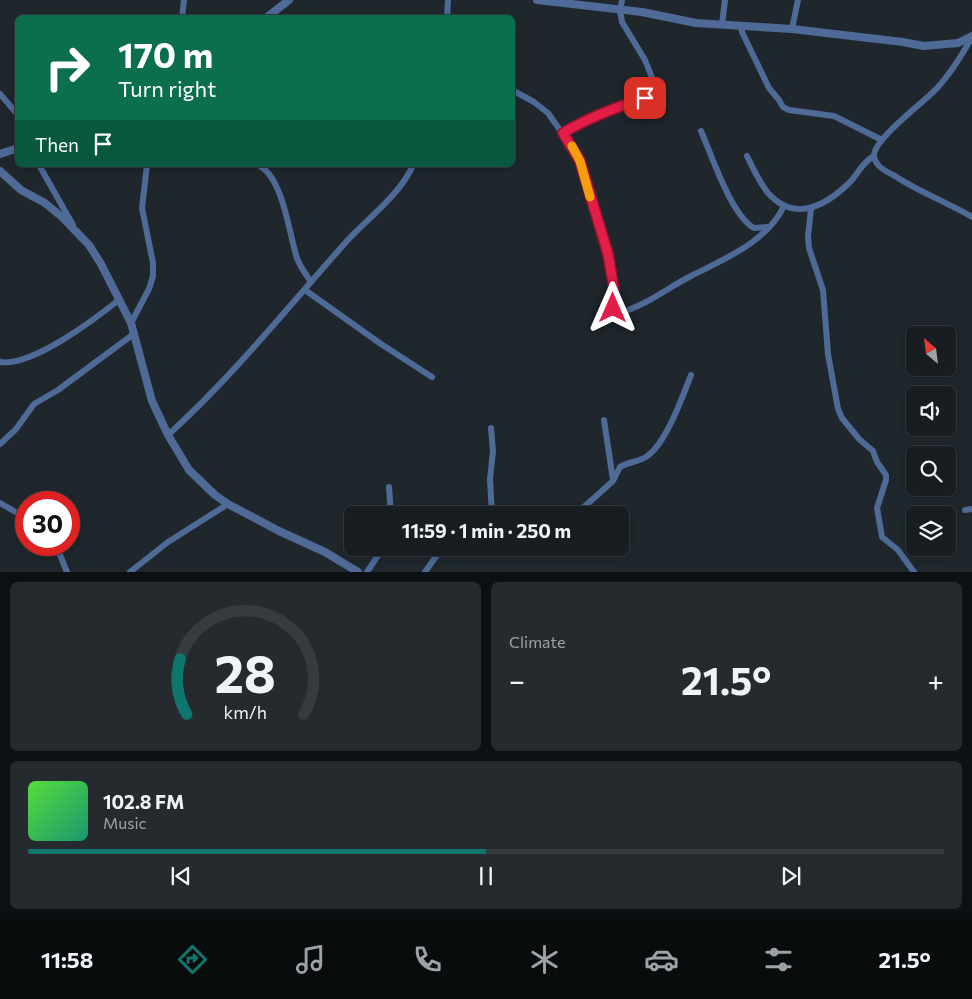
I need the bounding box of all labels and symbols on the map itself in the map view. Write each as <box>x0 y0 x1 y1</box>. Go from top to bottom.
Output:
pin <box>624 77 666 119</box>
position arrow <box>586 281 638 333</box>
north arrow <box>906 326 956 376</box>
speed limit sign: 30 <box>15 491 80 556</box>

